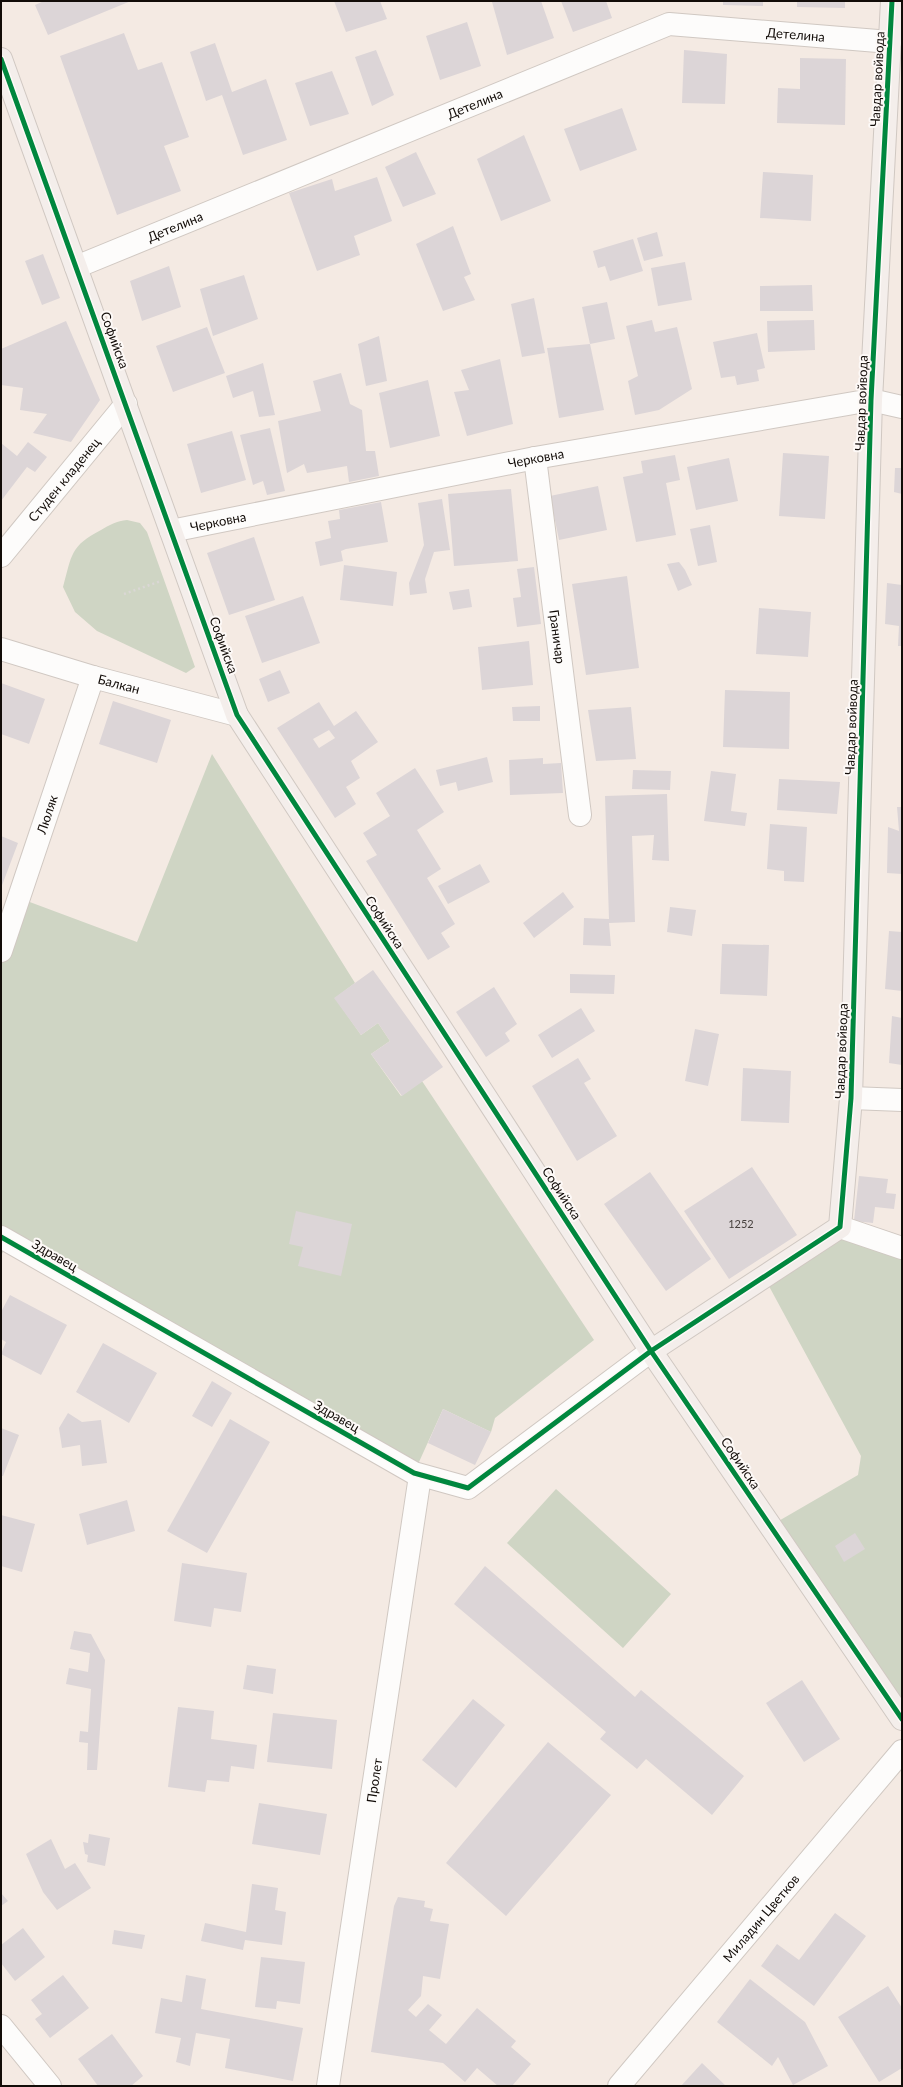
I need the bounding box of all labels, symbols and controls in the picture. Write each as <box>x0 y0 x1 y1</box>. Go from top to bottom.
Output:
street label: Детелина <box>766 24 826 45</box>
street label: Чавдар войвода <box>867 31 887 127</box>
street label: Детелина <box>445 85 505 122</box>
street label: Детелина <box>145 208 205 245</box>
street label: Софийска <box>97 309 133 371</box>
street label: Чавдар войвода <box>851 355 871 451</box>
street label: Студен кладенец <box>25 434 103 525</box>
street label: Черковна <box>506 445 565 471</box>
street label: Черковна <box>189 508 247 535</box>
street label: Граничар <box>546 609 569 665</box>
street label: Софийска <box>206 614 242 676</box>
street label: Балкан <box>96 671 142 697</box>
street label: Чавдар войвода <box>841 679 861 775</box>
street label: Люляк <box>33 793 61 837</box>
street label: Софийска <box>362 893 408 951</box>
street label: Чавдар войвода <box>831 1003 851 1099</box>
street label: Софийска <box>539 1164 585 1222</box>
house number: 1252 <box>728 1217 754 1230</box>
street label: Здравец <box>29 1236 81 1275</box>
street label: Здравец <box>311 1397 363 1436</box>
street label: Софийска <box>718 1434 764 1492</box>
street label: Пролет <box>363 1757 385 1804</box>
street label: Миладин Цветков <box>719 1871 803 1965</box>

